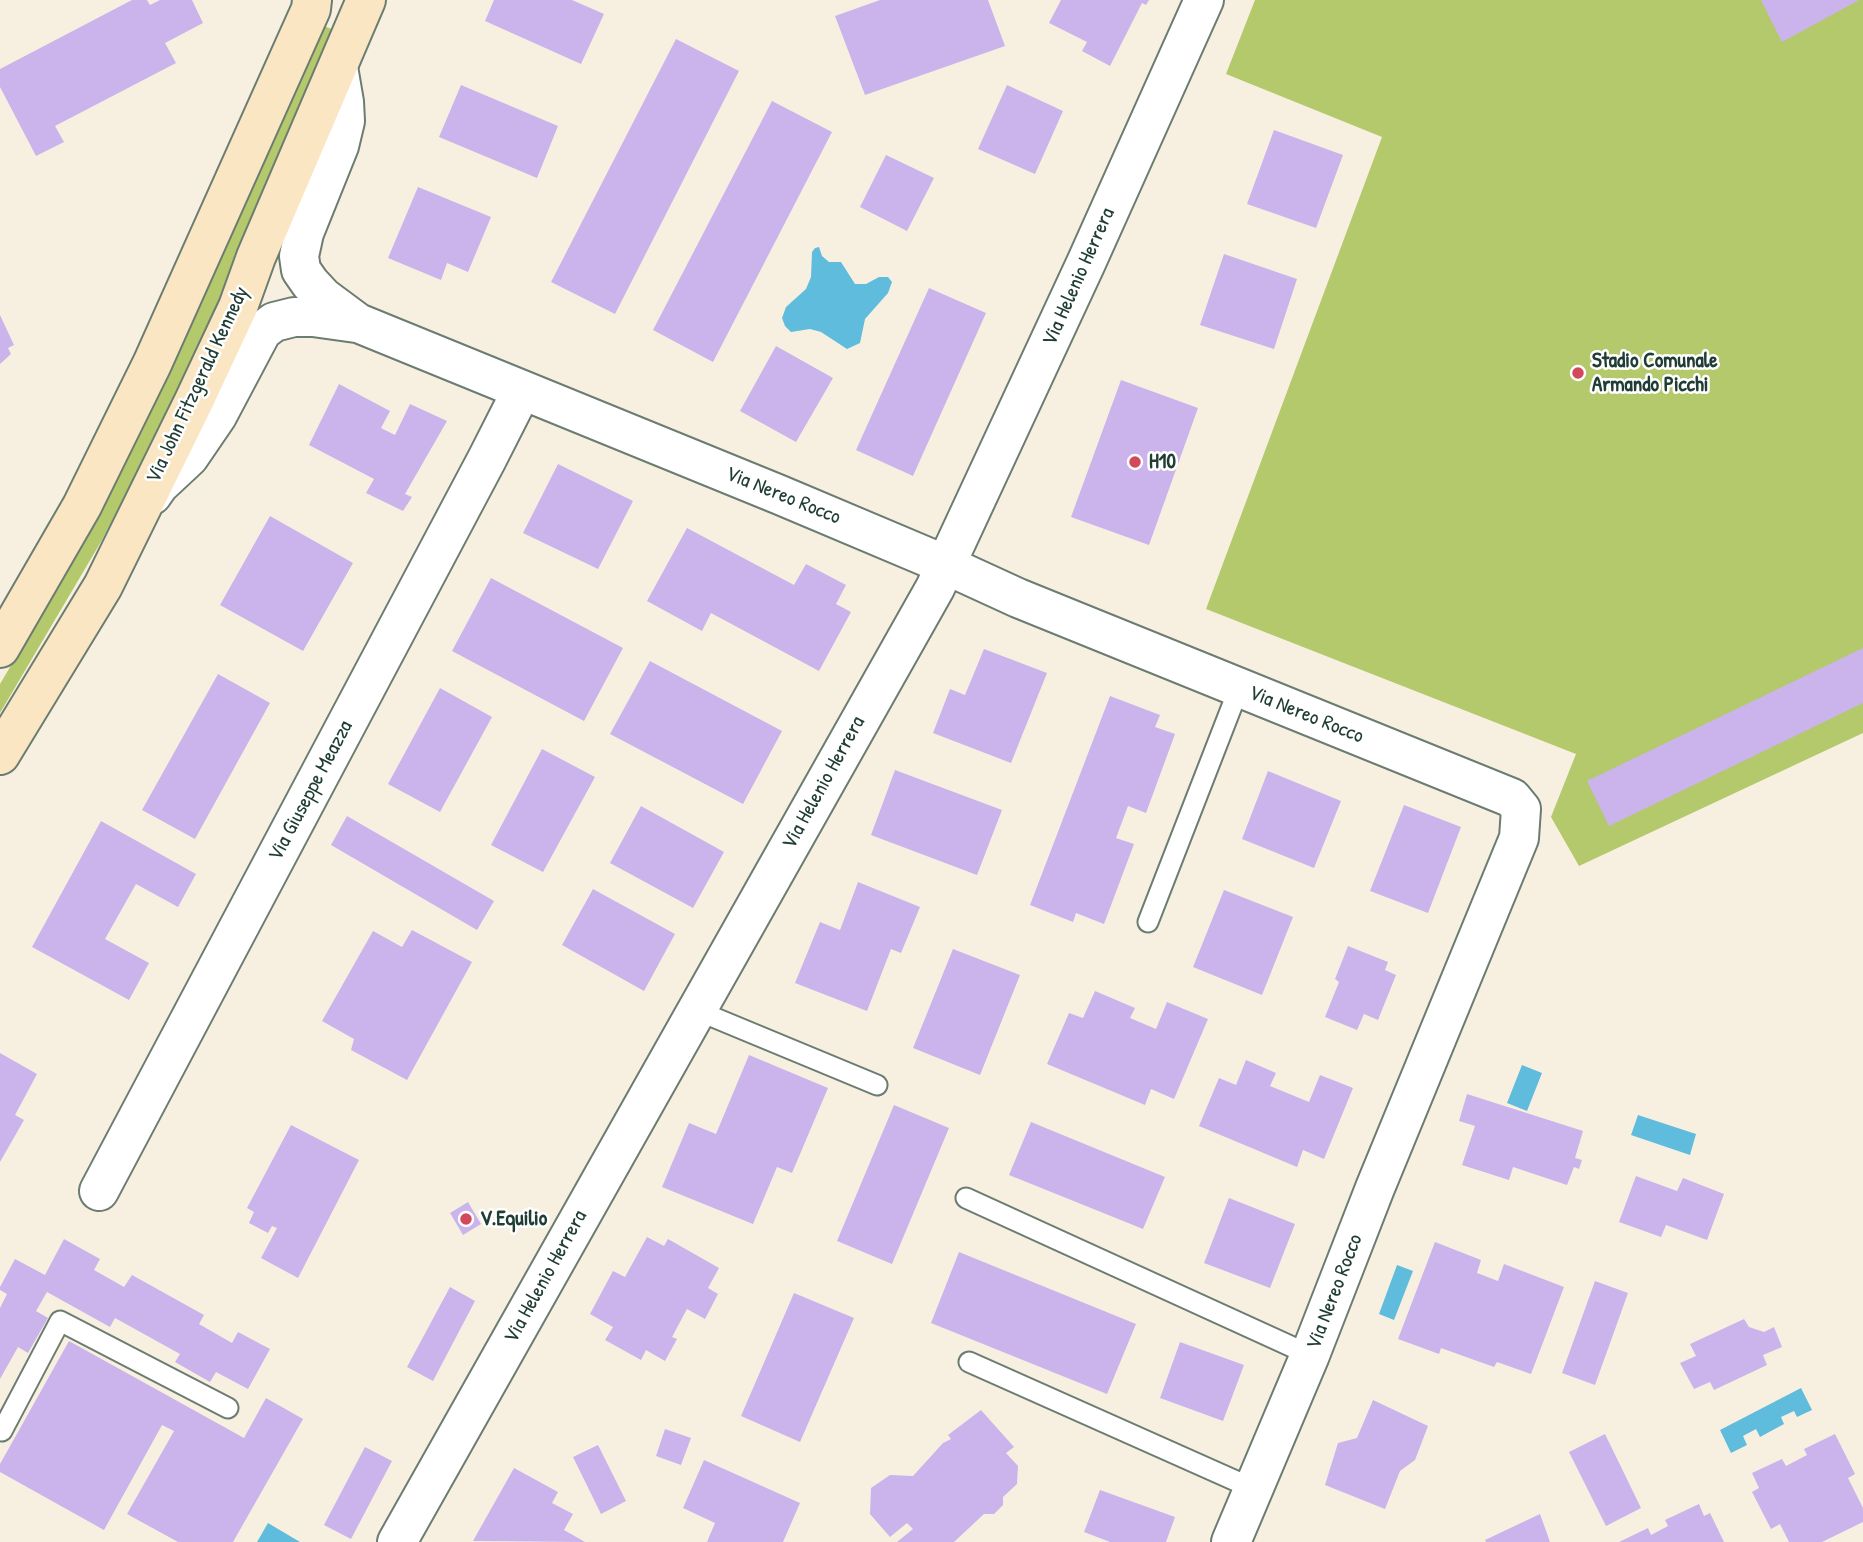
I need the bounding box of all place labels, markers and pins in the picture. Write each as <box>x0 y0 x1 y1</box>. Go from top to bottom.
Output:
place label: Stadio Comunale Armando Picchi <box>1592 348 1718 398</box>
marker: Stadio Comunale Armando Picchi <box>1570 365 1586 381</box>
place label: H10 <box>1149 449 1176 475</box>
marker: H10 <box>1127 454 1143 470</box>
place label: V.Equilio <box>480 1206 547 1232</box>
marker: V.Equilio <box>458 1211 474 1227</box>

